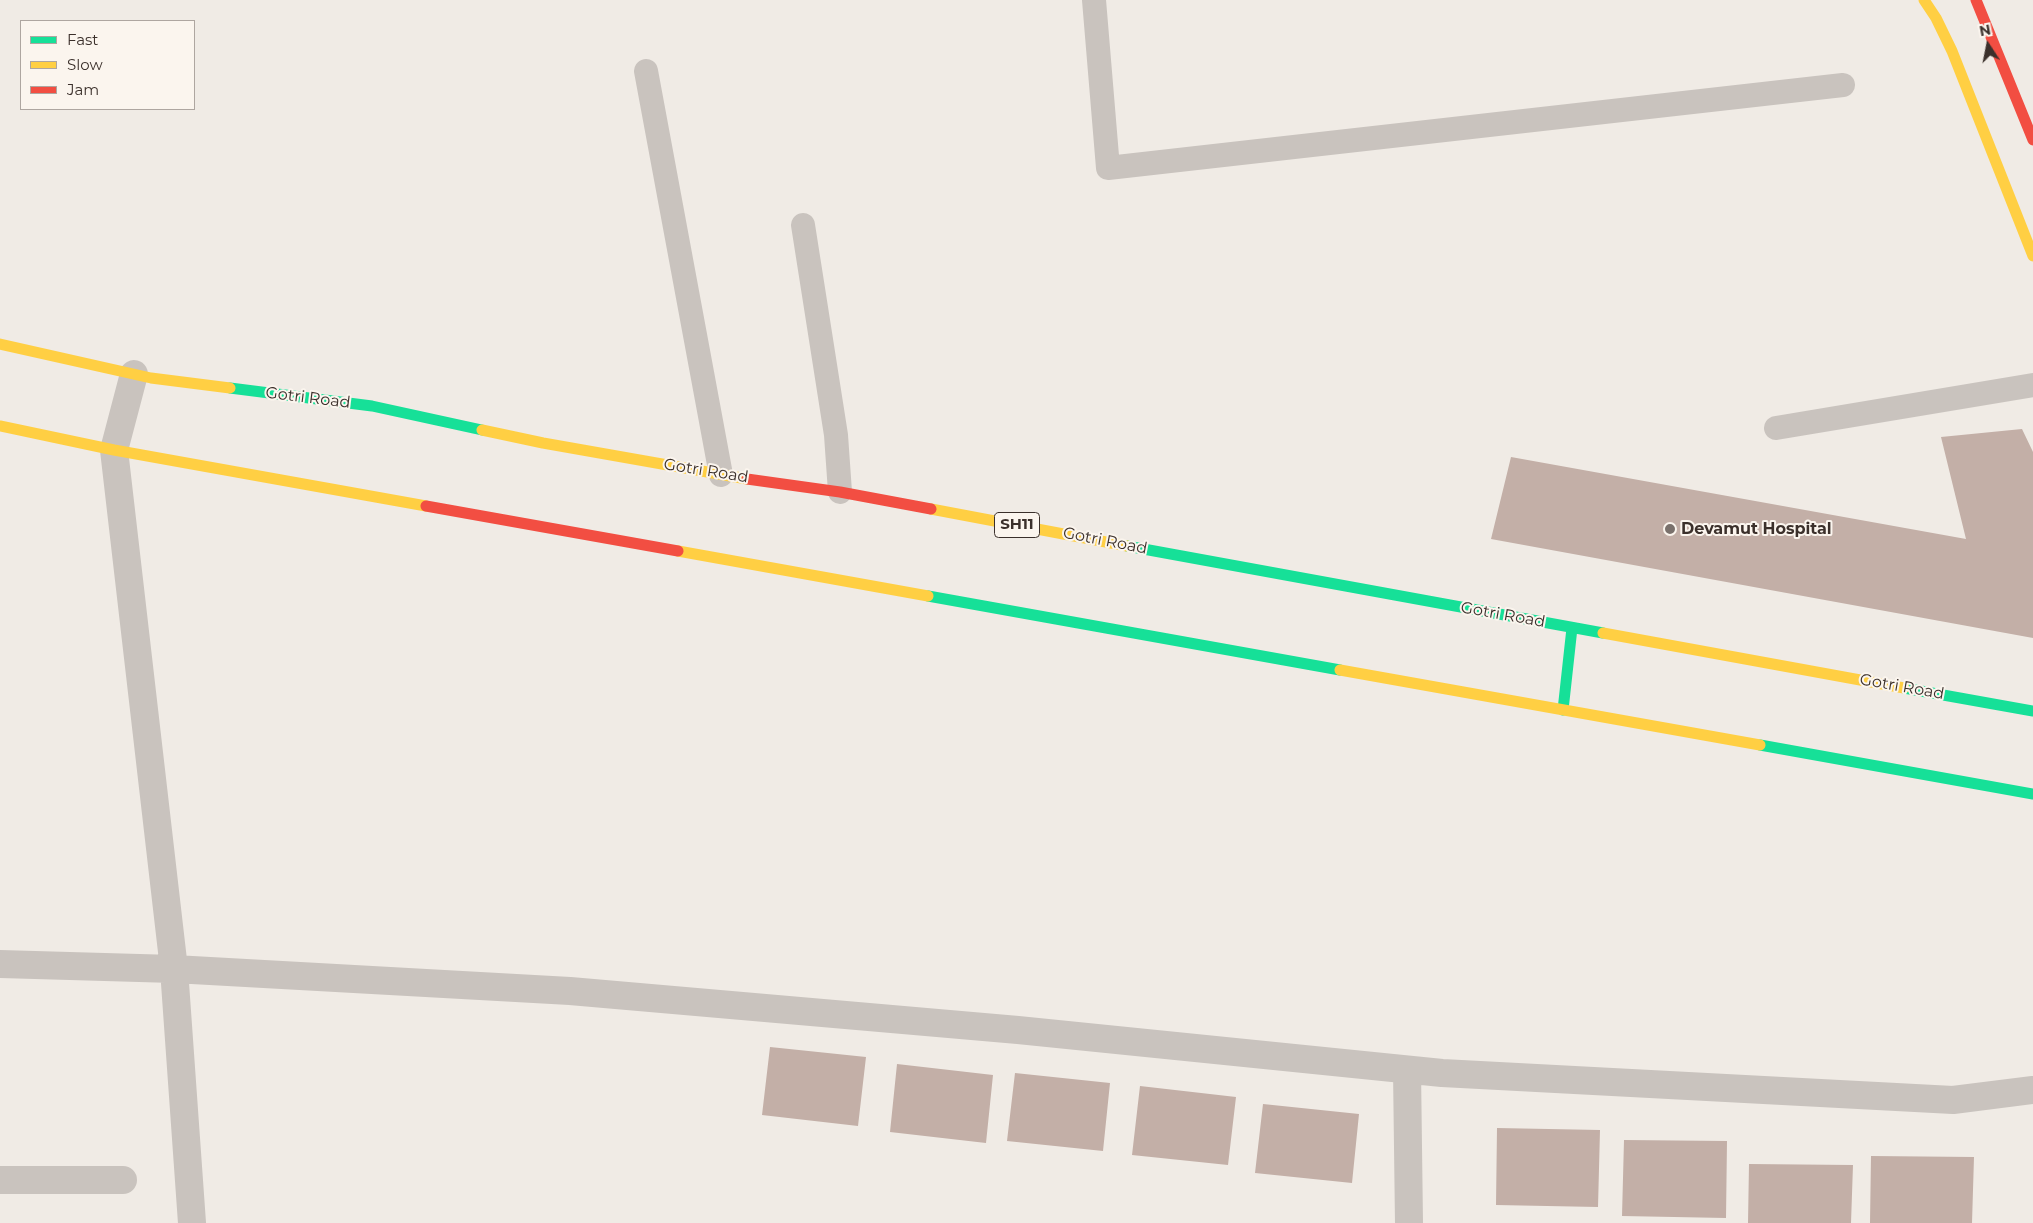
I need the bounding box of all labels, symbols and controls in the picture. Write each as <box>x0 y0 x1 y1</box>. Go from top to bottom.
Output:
legend <box>20 20 195 110</box>
north arrow <box>1963 20 2013 70</box>
text: N <box>1978 20 1992 40</box>
text: Fast <box>67 30 98 49</box>
text: Slow <box>67 55 103 74</box>
text: Jam <box>67 80 99 99</box>
street label: Gotri Road <box>264 383 352 413</box>
street label: Gotri Road <box>662 455 750 487</box>
road number: SH11 <box>994 512 1040 538</box>
place label: Devamut Hospital <box>1681 519 1832 539</box>
marker: Devamut Hospital <box>1663 522 1677 536</box>
street label: Gotri Road <box>1061 523 1149 559</box>
street label: Gotri Road <box>1459 598 1547 632</box>
street label: Gotri Road <box>1858 670 1946 704</box>

